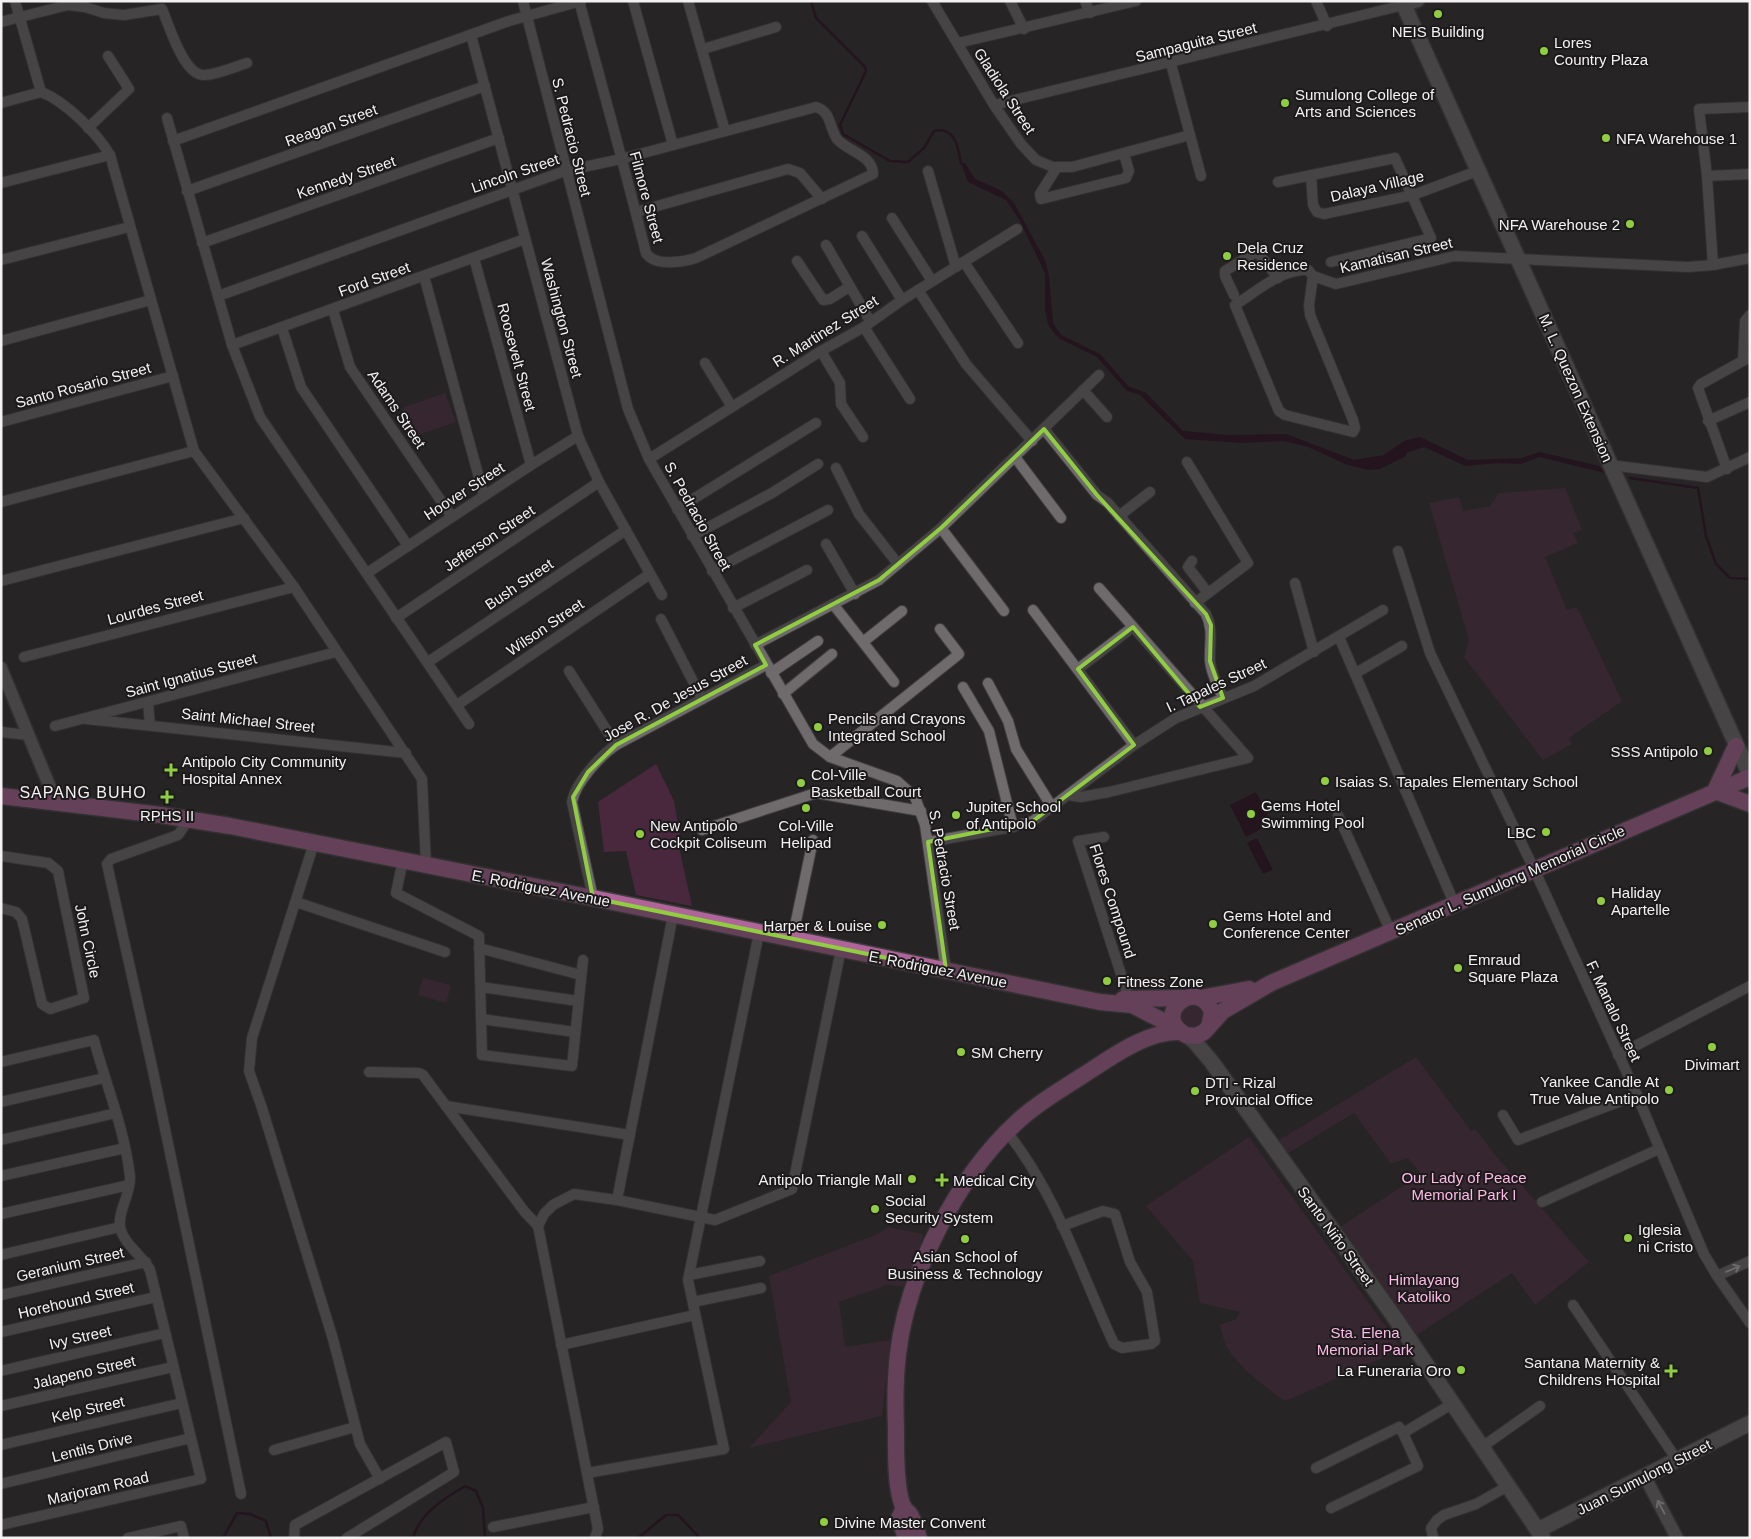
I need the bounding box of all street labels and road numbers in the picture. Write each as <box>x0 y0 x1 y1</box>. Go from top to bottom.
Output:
street label: Sampaguita Street <box>1134 19 1259 65</box>
street label: Gladiola Street <box>971 45 1040 138</box>
street label: S. Pedracio Street <box>549 76 595 199</box>
street label: Reagan Street <box>283 100 380 150</box>
street label: Filmore Street <box>627 149 668 245</box>
street label: Lincoln Street <box>469 150 562 196</box>
street label: Kennedy Street <box>294 152 398 202</box>
street label: Dalaya Village <box>1329 167 1425 205</box>
street label: Kamatisan Street <box>1338 234 1455 276</box>
street label: Washington Street <box>538 256 586 380</box>
street label: Ford Street <box>336 258 413 300</box>
street label: R. Martinez Street <box>769 291 881 370</box>
street label: Roosevelt Street <box>494 301 540 414</box>
street label: M. L. Quezon Extension <box>1536 311 1616 465</box>
street label: Santo Rosario Street <box>14 359 153 411</box>
street label: Adams Street <box>365 367 430 452</box>
street label: Hoover Street <box>421 458 508 523</box>
street label: S. Pedracio Street <box>661 459 735 574</box>
street label: Jefferson Street <box>440 501 538 575</box>
street label: Bush Street <box>482 555 557 613</box>
street label: Lourdes Street <box>105 586 206 628</box>
street label: Wilson Street <box>503 595 587 659</box>
street label: Saint Ignatius Street <box>124 649 259 701</box>
street label: Jose R. De Jesus Street <box>600 651 751 745</box>
street label: I. Tapales Street <box>1163 654 1269 716</box>
street label: Saint Michael Street <box>180 705 316 736</box>
street label: S. Pedracio Street <box>926 809 964 932</box>
street label: Senator L. Sumulong Memorial Circle <box>1393 822 1627 938</box>
street label: Flores Compound <box>1086 842 1140 960</box>
street label: E. Rodriguez Avenue <box>470 866 612 910</box>
street label: John Circle <box>72 903 104 979</box>
street label: E. Rodriguez Avenue <box>867 947 1009 991</box>
street label: F. Manalo Street <box>1583 958 1645 1065</box>
street label: Santo Niño Street <box>1294 1183 1378 1290</box>
street label: Geranium Street <box>14 1243 126 1285</box>
street label: Horehound Street <box>16 1278 136 1322</box>
street label: Ivy Street <box>47 1321 114 1352</box>
street label: Jalapeno Street <box>31 1352 138 1392</box>
street label: Kelp Street <box>50 1392 127 1426</box>
street label: Lentils Drive <box>50 1429 134 1465</box>
street label: Juan Sumulong Street <box>1574 1435 1715 1518</box>
street label: Marjoram Road <box>46 1468 150 1508</box>

